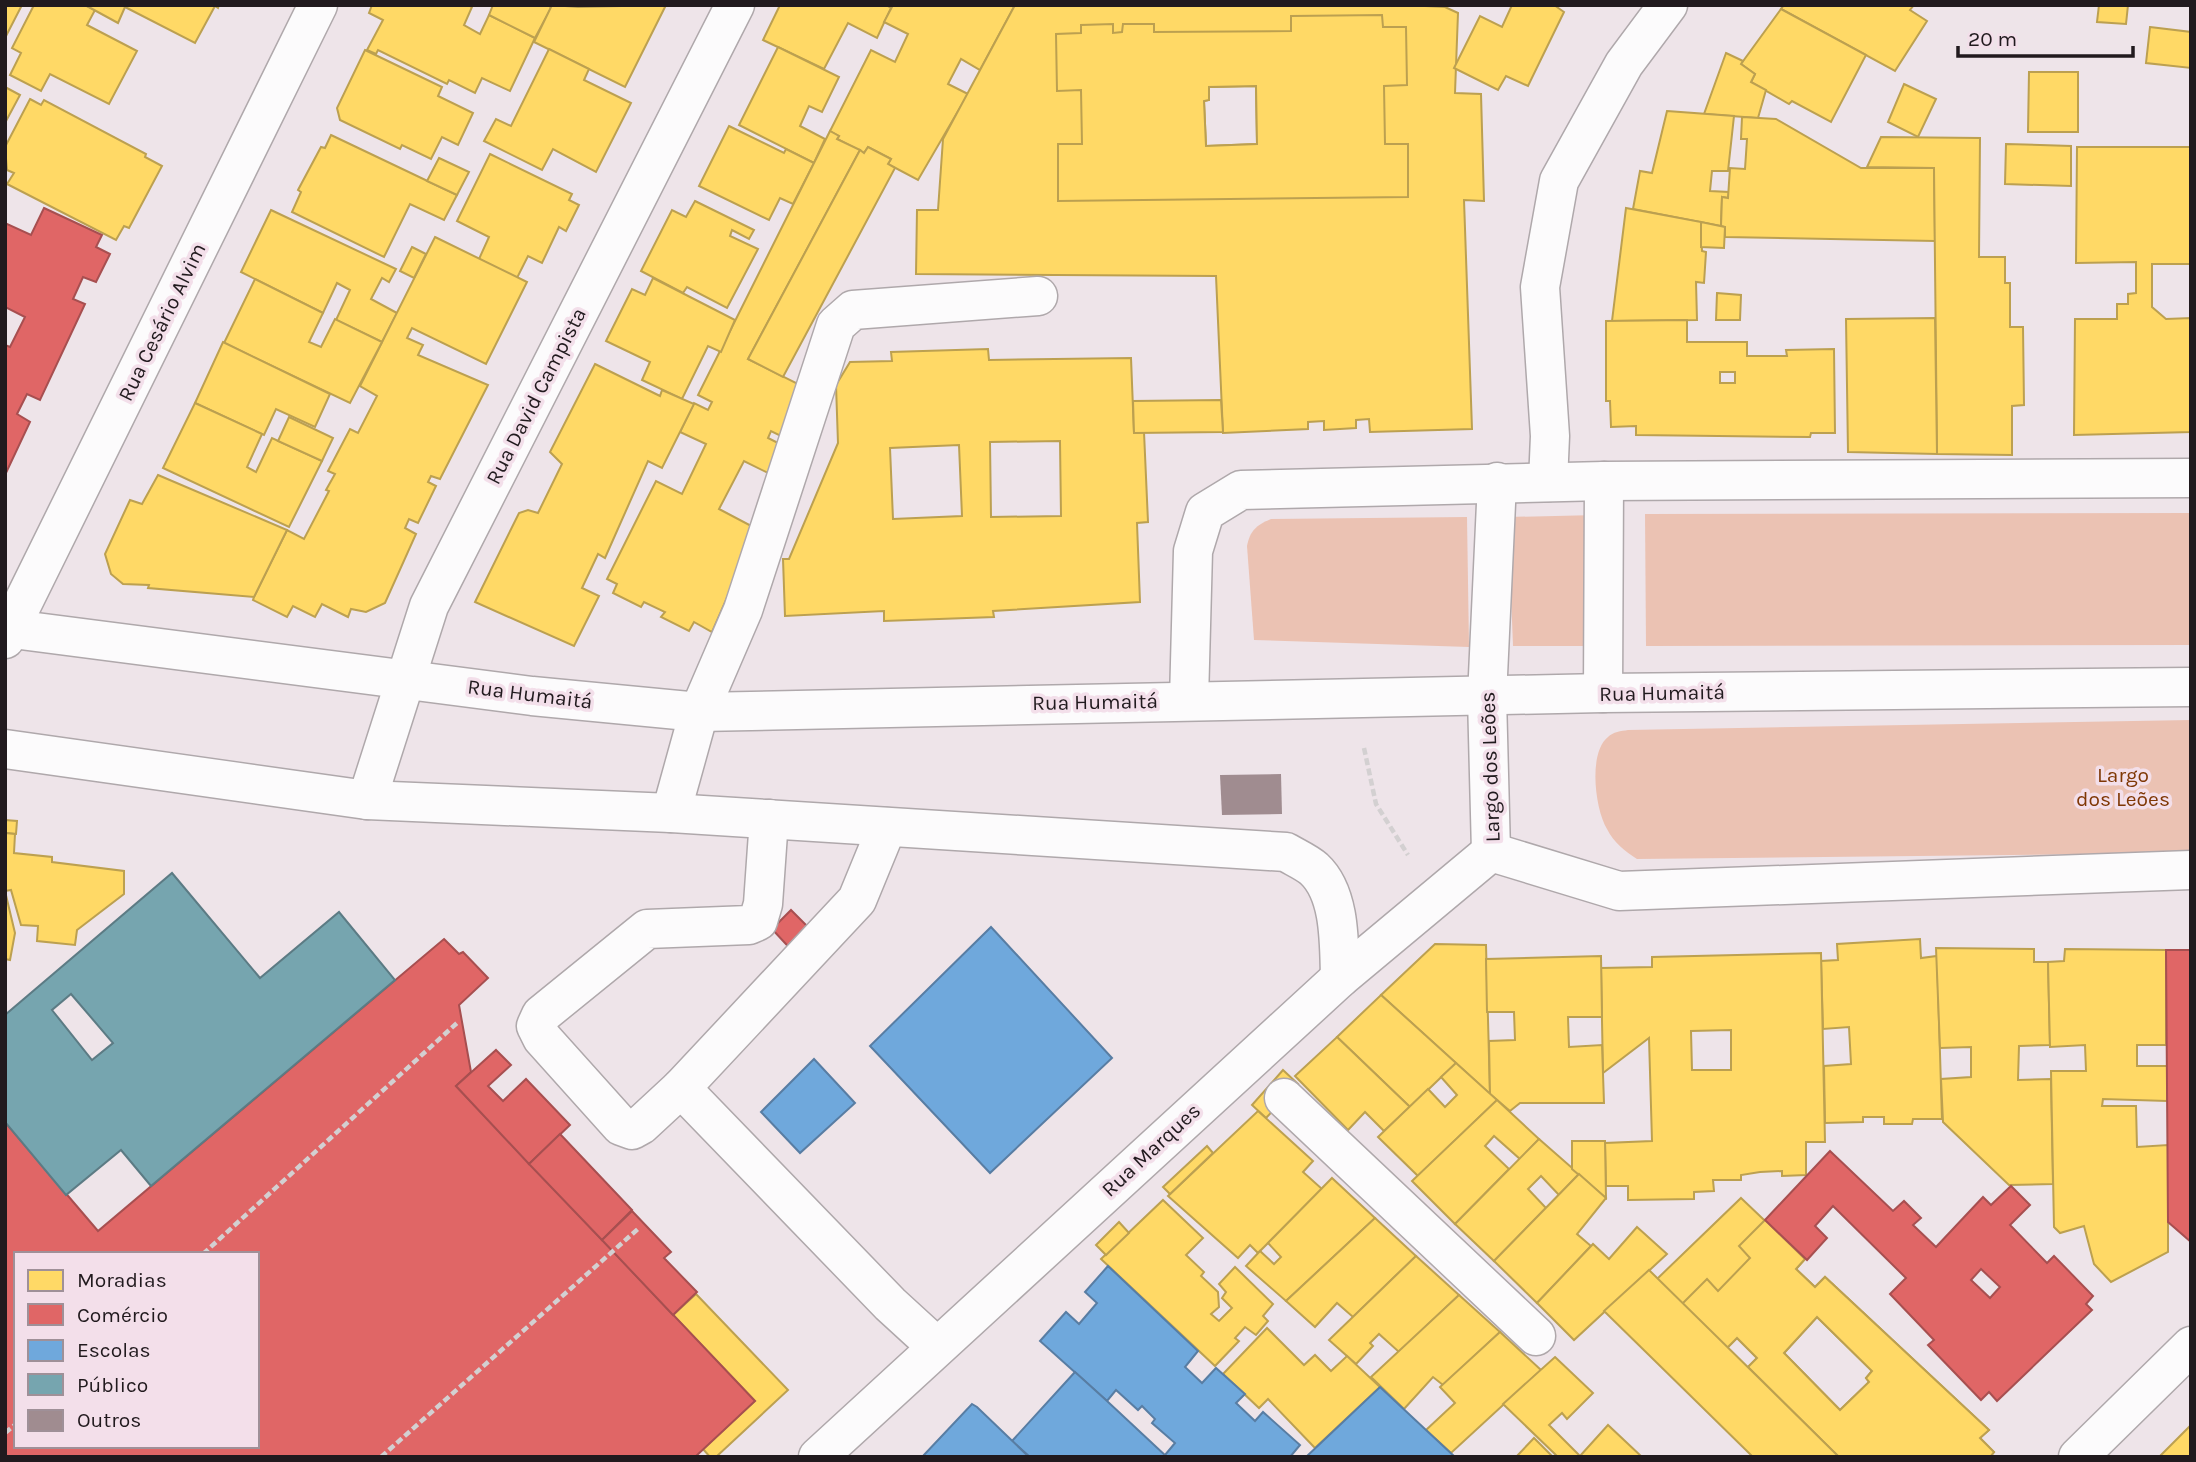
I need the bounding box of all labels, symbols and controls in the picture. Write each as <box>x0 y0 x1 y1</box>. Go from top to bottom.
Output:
scale bar <box>1958 14 2133 58</box>
text: 20 m <box>1968 27 2017 51</box>
street label: Rua Cesário Alvim <box>113 239 211 405</box>
street label: Rua David Campista <box>481 304 591 488</box>
street label: Rua Humaitá <box>466 674 594 714</box>
street label: Rua Humaitá <box>1599 680 1725 706</box>
street label: Rua Humaitá <box>1032 689 1158 715</box>
street label: Largo dos Leões <box>1475 691 1505 843</box>
park label: Largo dos Leões <box>2076 763 2170 811</box>
street label: Rua Marques <box>1097 1098 1205 1202</box>
legend <box>14 1252 259 1448</box>
text: Moradias <box>77 1268 167 1292</box>
text: Comércio <box>77 1303 168 1327</box>
text: Escolas <box>77 1338 151 1362</box>
text: Público <box>77 1373 148 1397</box>
text: Outros <box>77 1408 141 1432</box>

